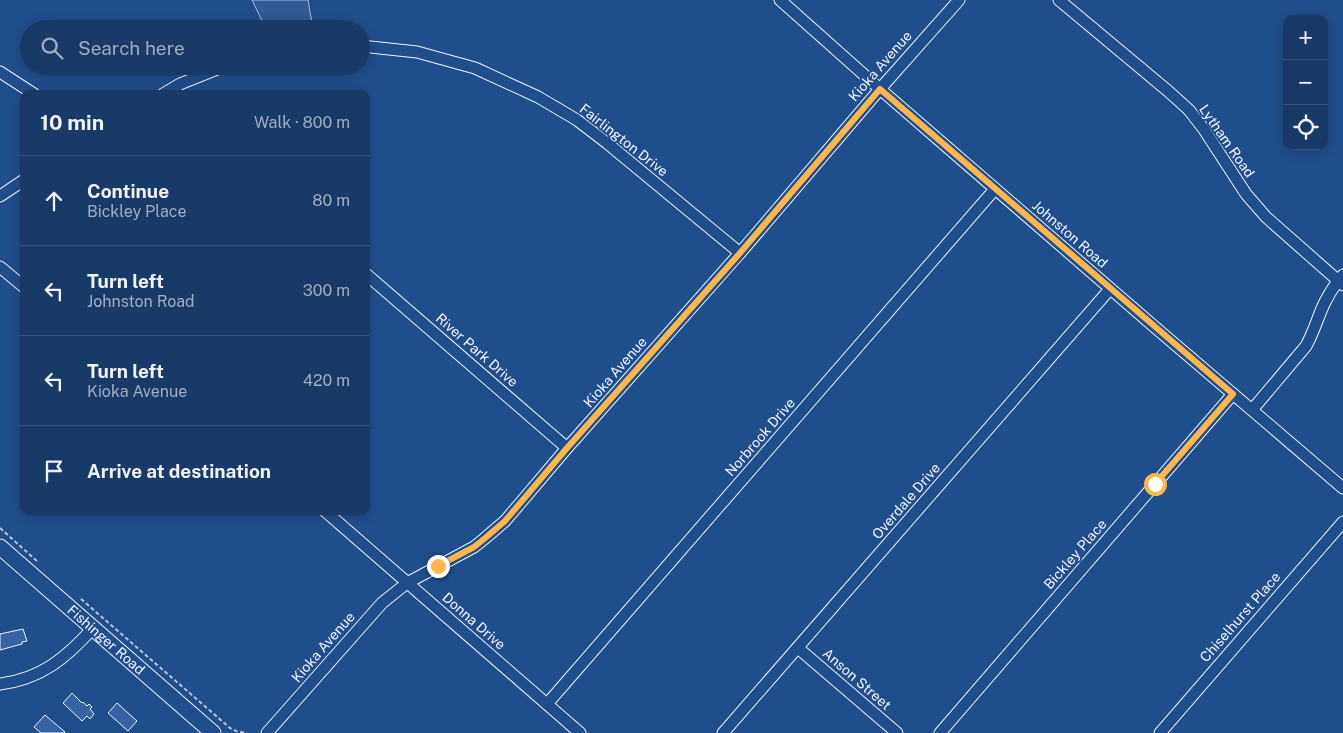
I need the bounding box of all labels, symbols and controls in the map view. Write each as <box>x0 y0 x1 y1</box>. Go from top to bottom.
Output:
map controls <box>1283 15 1328 150</box>
button: + <box>1283 15 1328 60</box>
search box <box>20 20 370 75</box>
street label: Kioka Avenue <box>845 28 915 104</box>
icon: search <box>38 34 66 62</box>
text: Search here <box>78 37 185 59</box>
button: − <box>1283 60 1328 105</box>
street label: Fairlington Drive <box>577 101 671 179</box>
street label: Lytham Road <box>1196 102 1258 180</box>
button: locate <box>1283 105 1328 150</box>
text: 10 min <box>40 110 104 135</box>
text: Walk · 800 m <box>254 113 350 132</box>
text: Continue <box>87 180 169 202</box>
icon: ahead <box>40 187 68 215</box>
text: 80 m <box>312 191 350 210</box>
street label: Johnston Road <box>1029 197 1111 271</box>
text: Bickley Place <box>87 202 187 221</box>
text: Turn left <box>87 270 164 292</box>
icon: left <box>40 277 68 305</box>
text: 300 m <box>303 281 350 300</box>
text: Johnston Road <box>87 292 195 311</box>
street label: River Park Drive <box>433 310 521 390</box>
street label: Kioka Avenue <box>580 334 650 410</box>
text: Turn left <box>87 360 164 382</box>
icon: left <box>40 367 68 395</box>
text: 420 m <box>303 371 350 390</box>
text: Kioka Avenue <box>87 382 187 401</box>
street label: Norbrook Drive <box>722 395 798 479</box>
icon: arrive <box>40 457 68 485</box>
text: Arrive at destination <box>87 460 271 482</box>
street label: Overdale Drive <box>869 460 943 542</box>
route start <box>1144 473 1167 496</box>
street label: Bickley Place <box>1040 516 1110 592</box>
route end <box>427 555 450 578</box>
street label: Chiselhurst Place <box>1197 569 1284 665</box>
street label: Donna Drive <box>439 589 509 653</box>
street label: Fishinger Road <box>64 602 148 678</box>
street label: Kioka Avenue <box>288 609 358 685</box>
street label: Anson Street <box>820 645 894 713</box>

